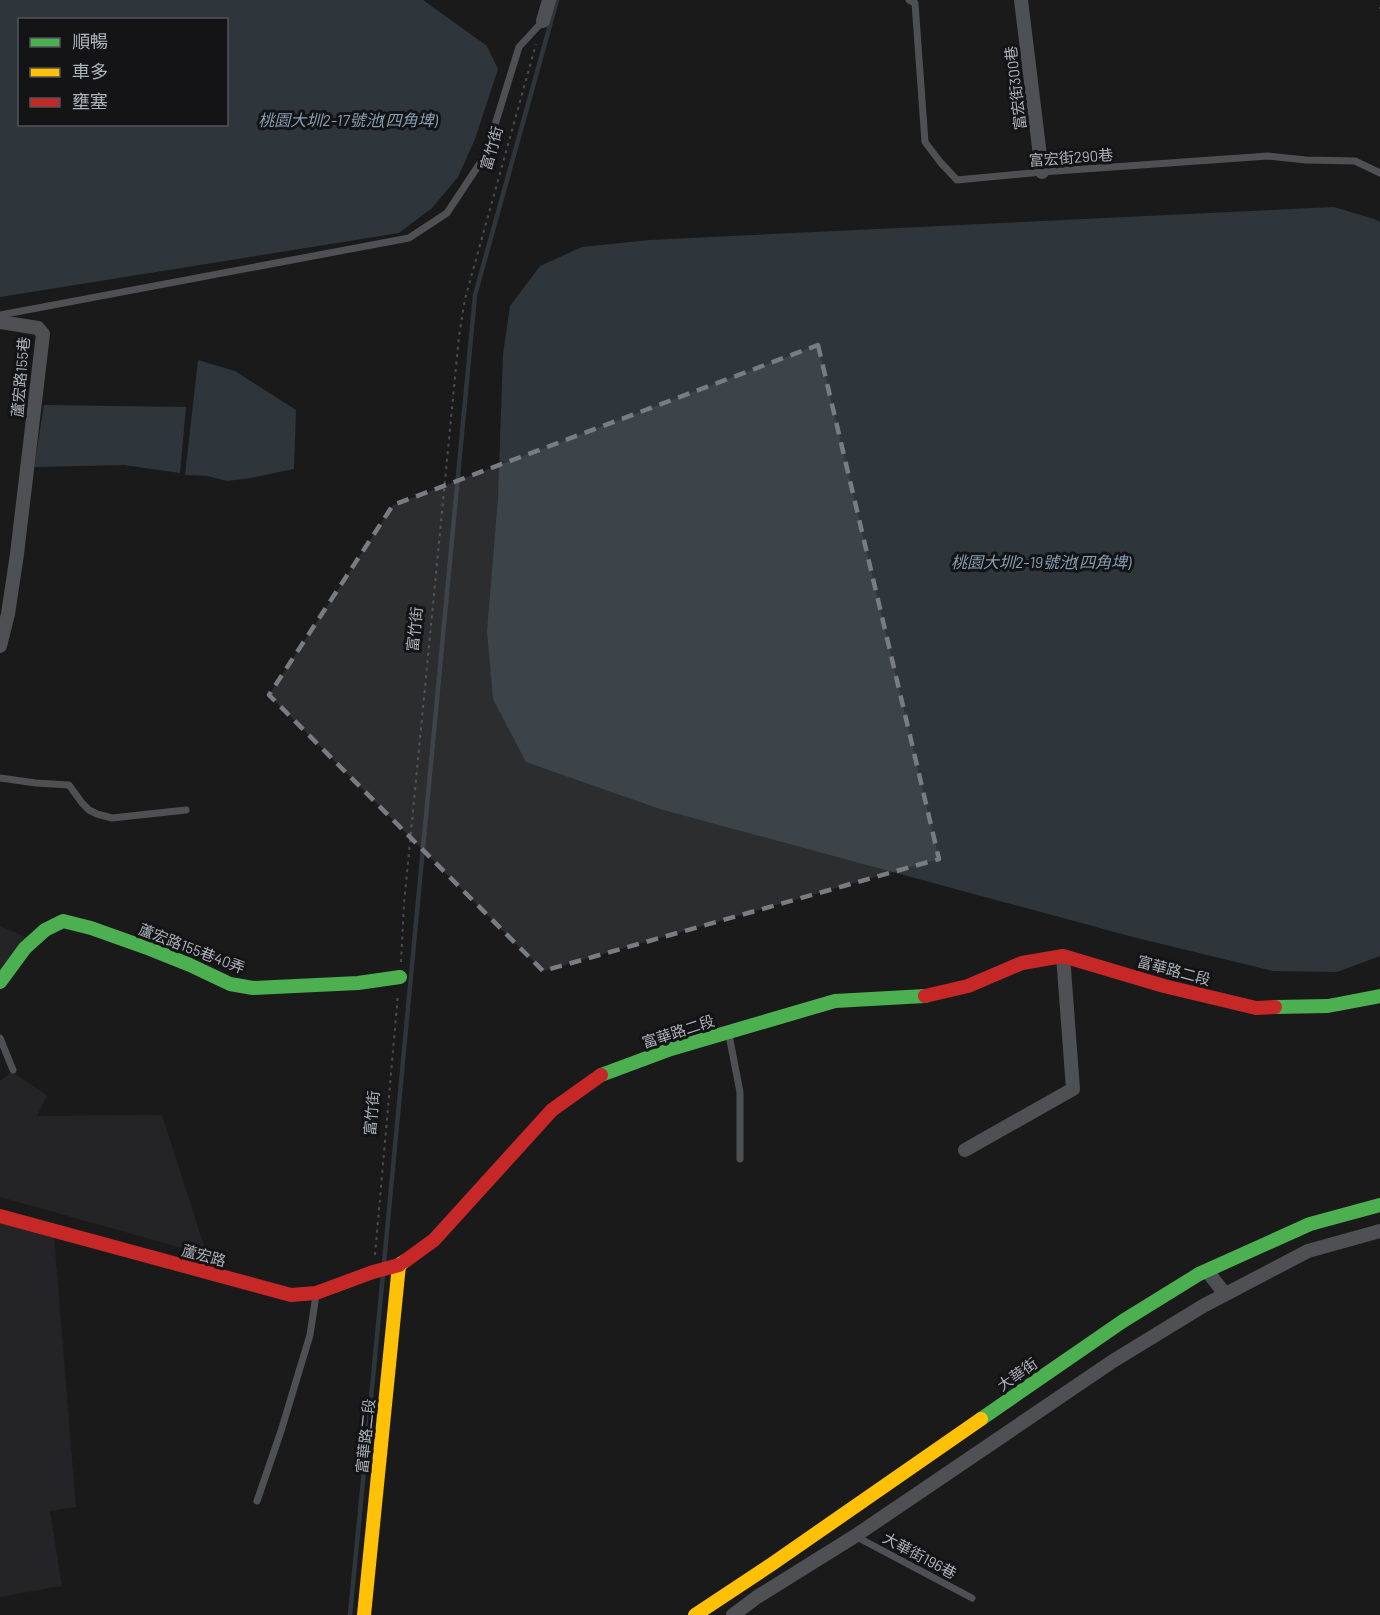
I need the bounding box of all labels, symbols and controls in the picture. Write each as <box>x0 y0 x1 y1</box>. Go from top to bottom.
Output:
legend <box>18 18 228 126</box>
text: 順暢 <box>72 30 108 52</box>
street label: 富宏街300巷 <box>1001 45 1029 131</box>
text: 車多 <box>72 60 108 82</box>
text: 壅塞 <box>72 90 108 112</box>
water label: 桃園大圳2-17號池(四角埤) <box>258 110 439 129</box>
street label: 富竹街 <box>476 124 506 172</box>
street label: 富宏街290巷 <box>1028 145 1114 169</box>
street label: 蘆宏路155巷 <box>8 336 32 418</box>
water label: 桃園大圳2-19號池(四角埤) <box>951 552 1132 571</box>
street label: 富竹街 <box>403 606 425 652</box>
street label: 蘆宏路155巷40弄 <box>136 919 248 977</box>
street label: 富華路二段 <box>1135 952 1213 988</box>
street label: 富華路二段 <box>640 1011 716 1051</box>
street label: 富竹街 <box>360 1090 382 1136</box>
street label: 蘆宏路 <box>180 1240 228 1270</box>
street label: 大華街 <box>993 1354 1041 1394</box>
street label: 富華路二段 <box>352 1398 378 1474</box>
street label: 大華街196巷 <box>880 1528 960 1582</box>

